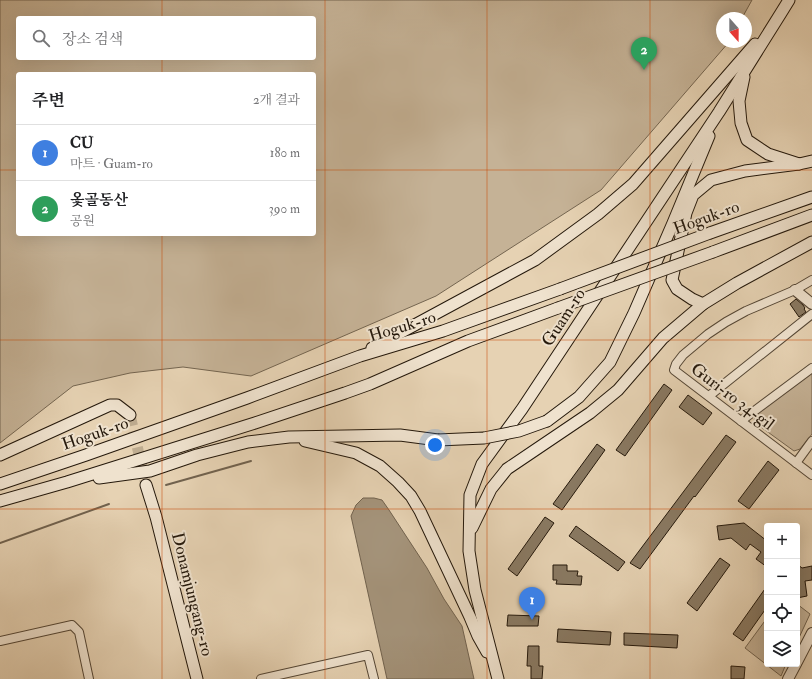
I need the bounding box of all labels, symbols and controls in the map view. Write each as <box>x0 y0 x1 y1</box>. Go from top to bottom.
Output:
north arrow <box>716 12 752 48</box>
search box <box>16 16 316 60</box>
icon: search <box>30 27 52 49</box>
text: 장소 검색 <box>62 30 123 49</box>
pin: 2 <box>631 37 657 70</box>
text: 주변 <box>32 90 65 111</box>
text: 2개 결과 <box>253 92 300 108</box>
text: CU <box>70 134 94 153</box>
text: 1 <box>43 145 47 161</box>
text: 180 m <box>270 145 300 161</box>
text: 마트 · Guam-ro <box>70 156 153 172</box>
text: 옻골동산 <box>70 191 128 210</box>
street label: Hoguk-ro <box>670 196 742 239</box>
text: 2 <box>42 201 48 217</box>
text: 390 m <box>269 201 300 217</box>
text: 공원 <box>70 213 95 229</box>
street label: Guam-ro <box>537 284 590 350</box>
street label: Hoguk-ro <box>366 306 438 347</box>
street label: Guri-ro 34-gil <box>687 358 779 435</box>
street label: Hoguk-ro <box>59 412 131 455</box>
your location <box>425 435 445 455</box>
map controls <box>764 523 800 667</box>
button: + <box>764 523 800 559</box>
street label: Donamjungang-ro <box>167 530 218 658</box>
button: − <box>764 559 800 595</box>
pin: 1 <box>519 587 545 620</box>
button: locate <box>764 595 800 631</box>
button: layers <box>764 631 800 667</box>

